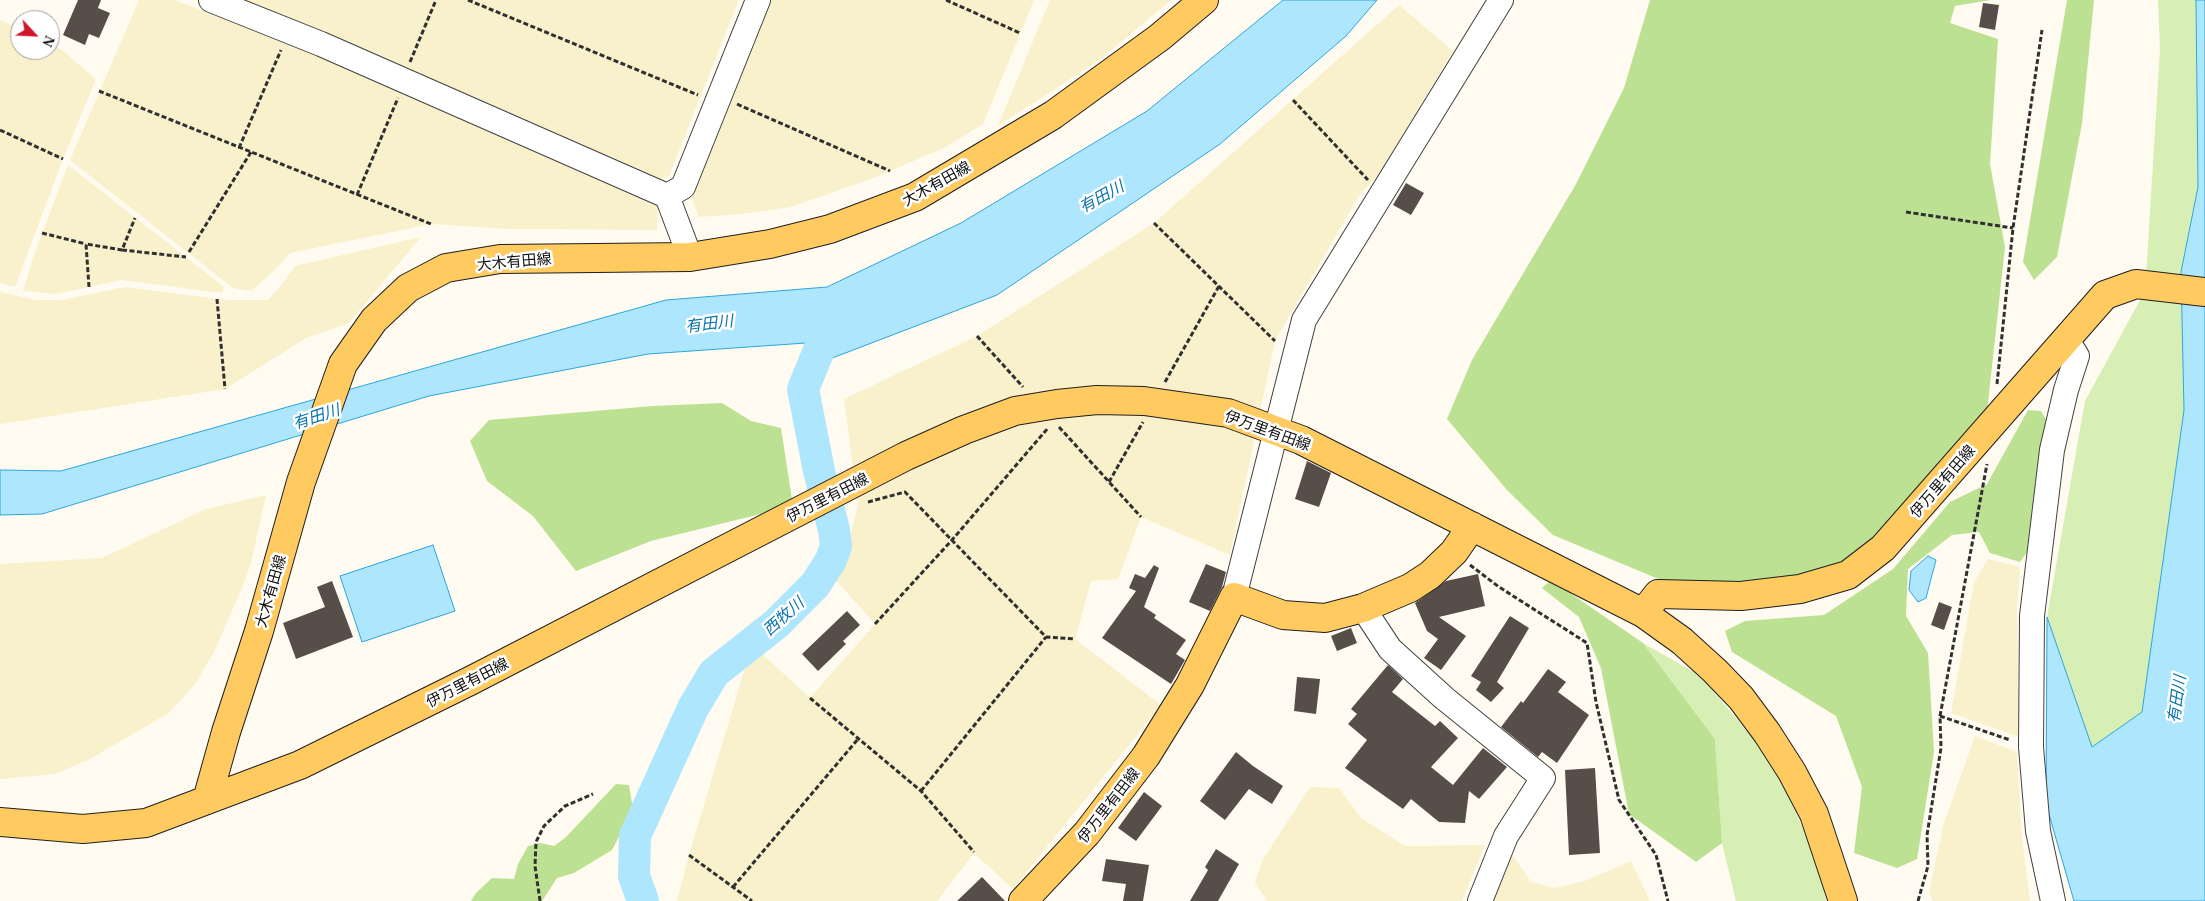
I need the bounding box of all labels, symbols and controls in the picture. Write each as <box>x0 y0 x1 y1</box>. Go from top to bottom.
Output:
north arrow <box>10 10 60 60</box>
text: N <box>39 33 57 49</box>
street label: 大木有田線 <box>899 157 973 209</box>
water label: 有田川 <box>1075 176 1127 216</box>
street label: 大木有田線 <box>476 249 552 273</box>
water label: 有田川 <box>684 311 734 335</box>
water label: 有田川 <box>290 399 342 433</box>
street label: 伊万里有田線 <box>1223 406 1313 454</box>
street label: 伊万里有田線 <box>1906 441 1978 521</box>
street label: 伊万里有田線 <box>783 469 871 525</box>
street label: 大木有田線 <box>251 552 289 630</box>
water label: 西牧川 <box>759 593 807 639</box>
street label: 伊万里有田線 <box>423 654 511 710</box>
water label: 有田川 <box>2163 674 2189 724</box>
street label: 伊万里有田線 <box>1073 764 1143 846</box>

